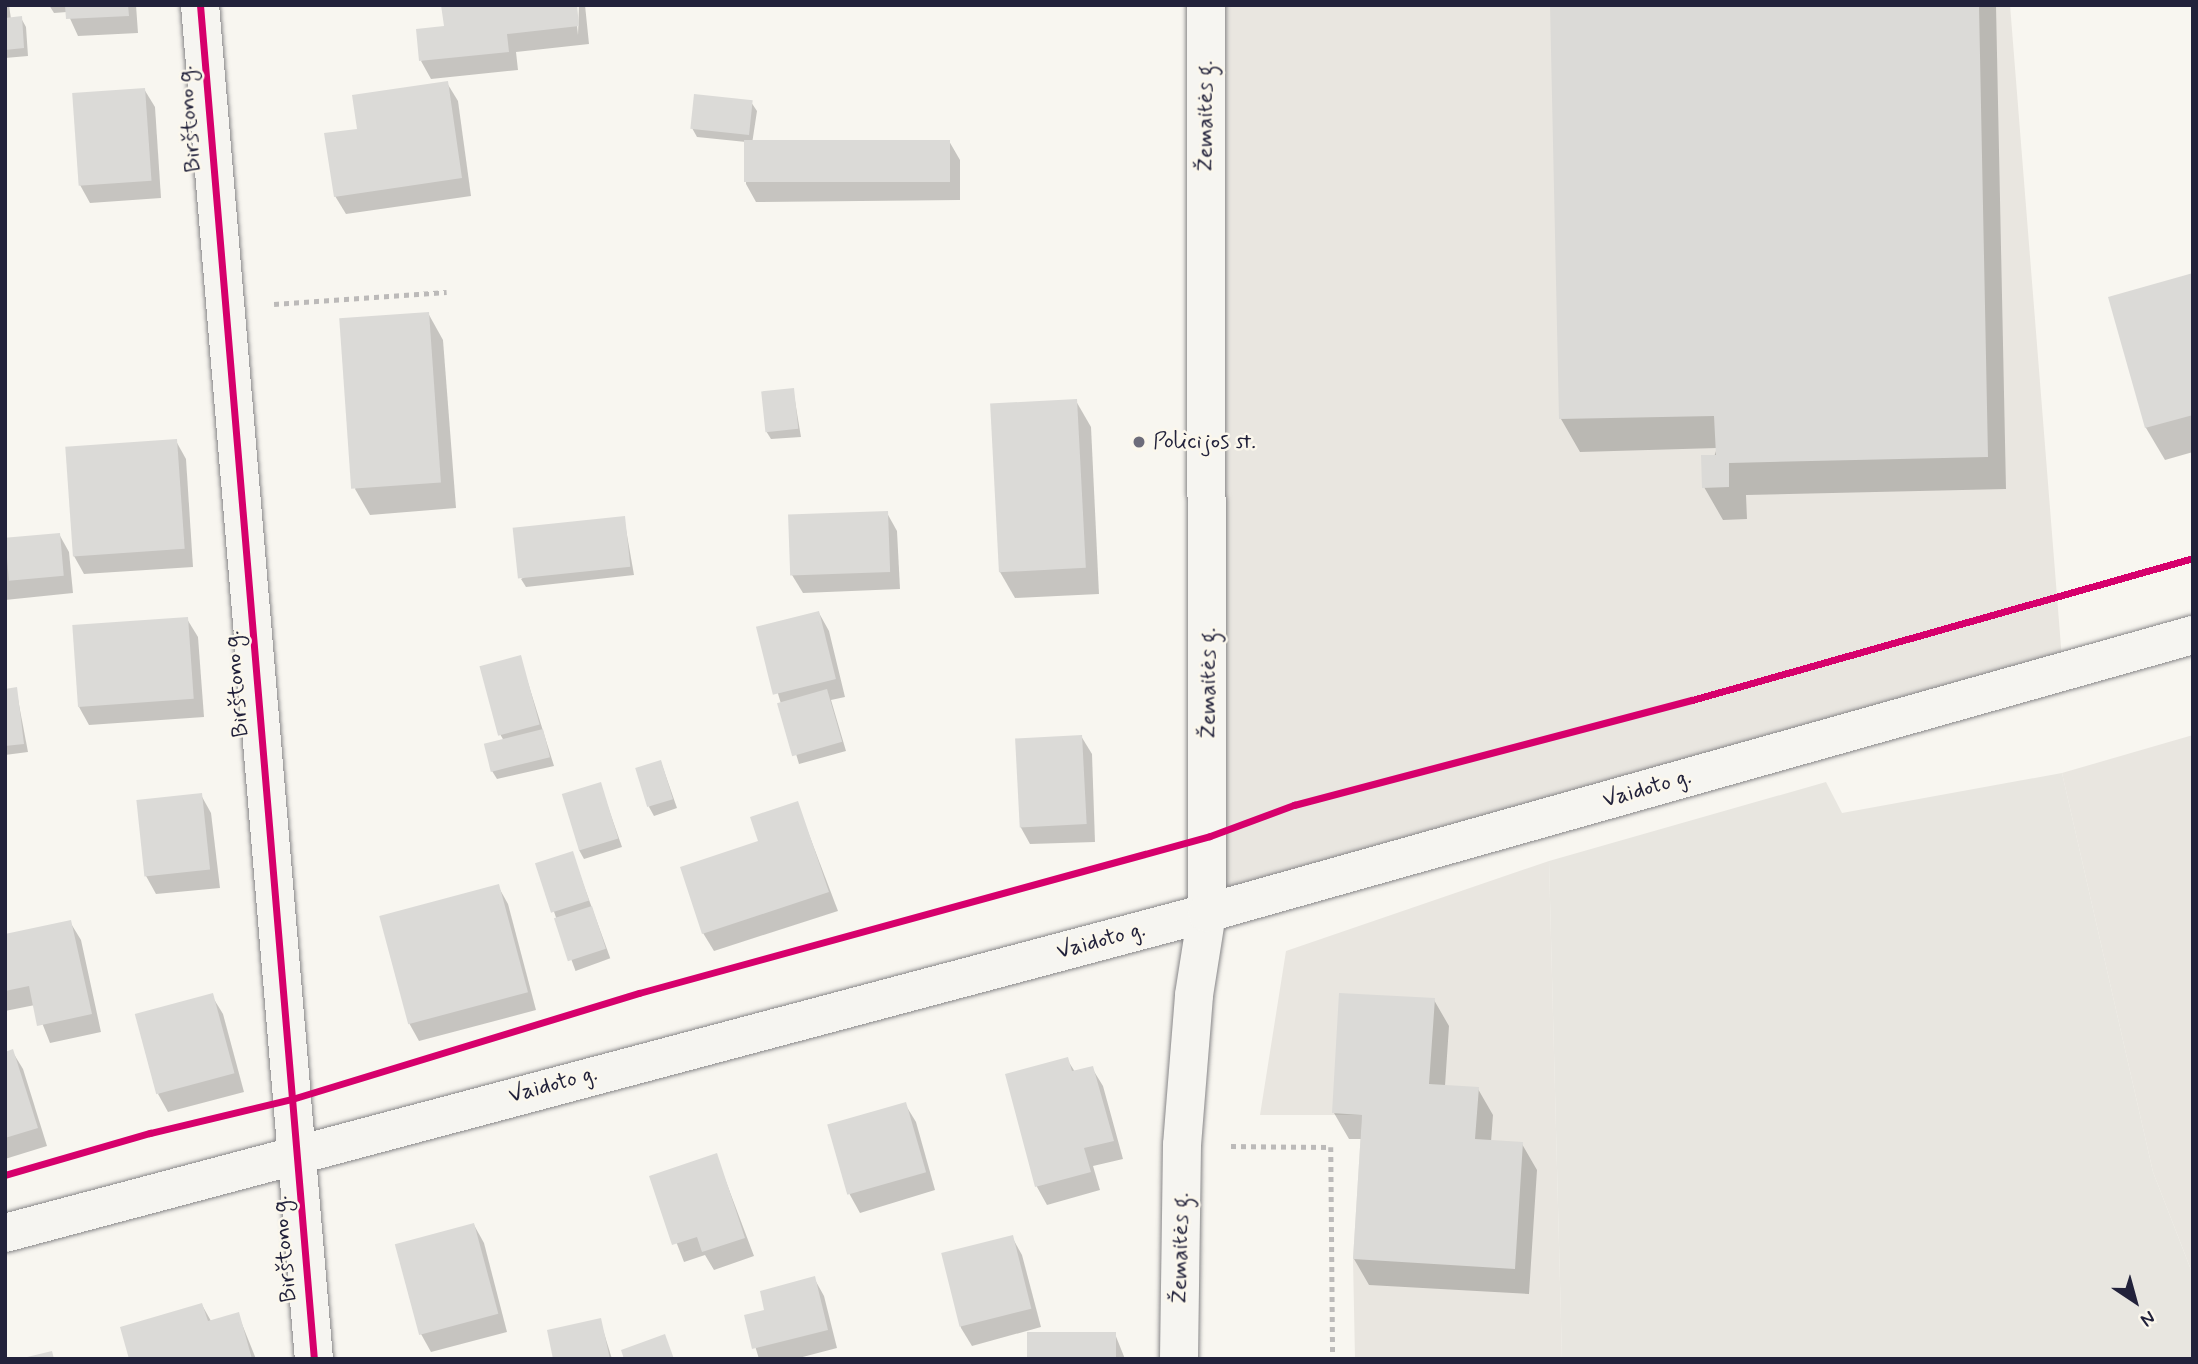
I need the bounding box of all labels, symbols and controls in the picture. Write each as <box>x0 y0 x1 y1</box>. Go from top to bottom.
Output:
street label: Žemaitės g. <box>1192 61 1220 171</box>
street label: Birštono g. <box>172 66 208 172</box>
place label: Policijos st. <box>1153 428 1256 456</box>
marker: Policijos st. <box>1131 434 1147 450</box>
street label: Žemaitės g. <box>1195 628 1223 738</box>
street label: Birštono g. <box>219 631 255 737</box>
street label: Vaidoto g. <box>1600 763 1694 815</box>
street label: Vaidoto g. <box>1054 916 1148 966</box>
street label: Vaidoto g. <box>506 1060 600 1110</box>
street label: Žemaitės g. <box>1166 1193 1196 1303</box>
street label: Birštono g. <box>267 1196 303 1302</box>
north arrow <box>2100 1266 2170 1336</box>
text: N <box>2135 1305 2160 1332</box>

